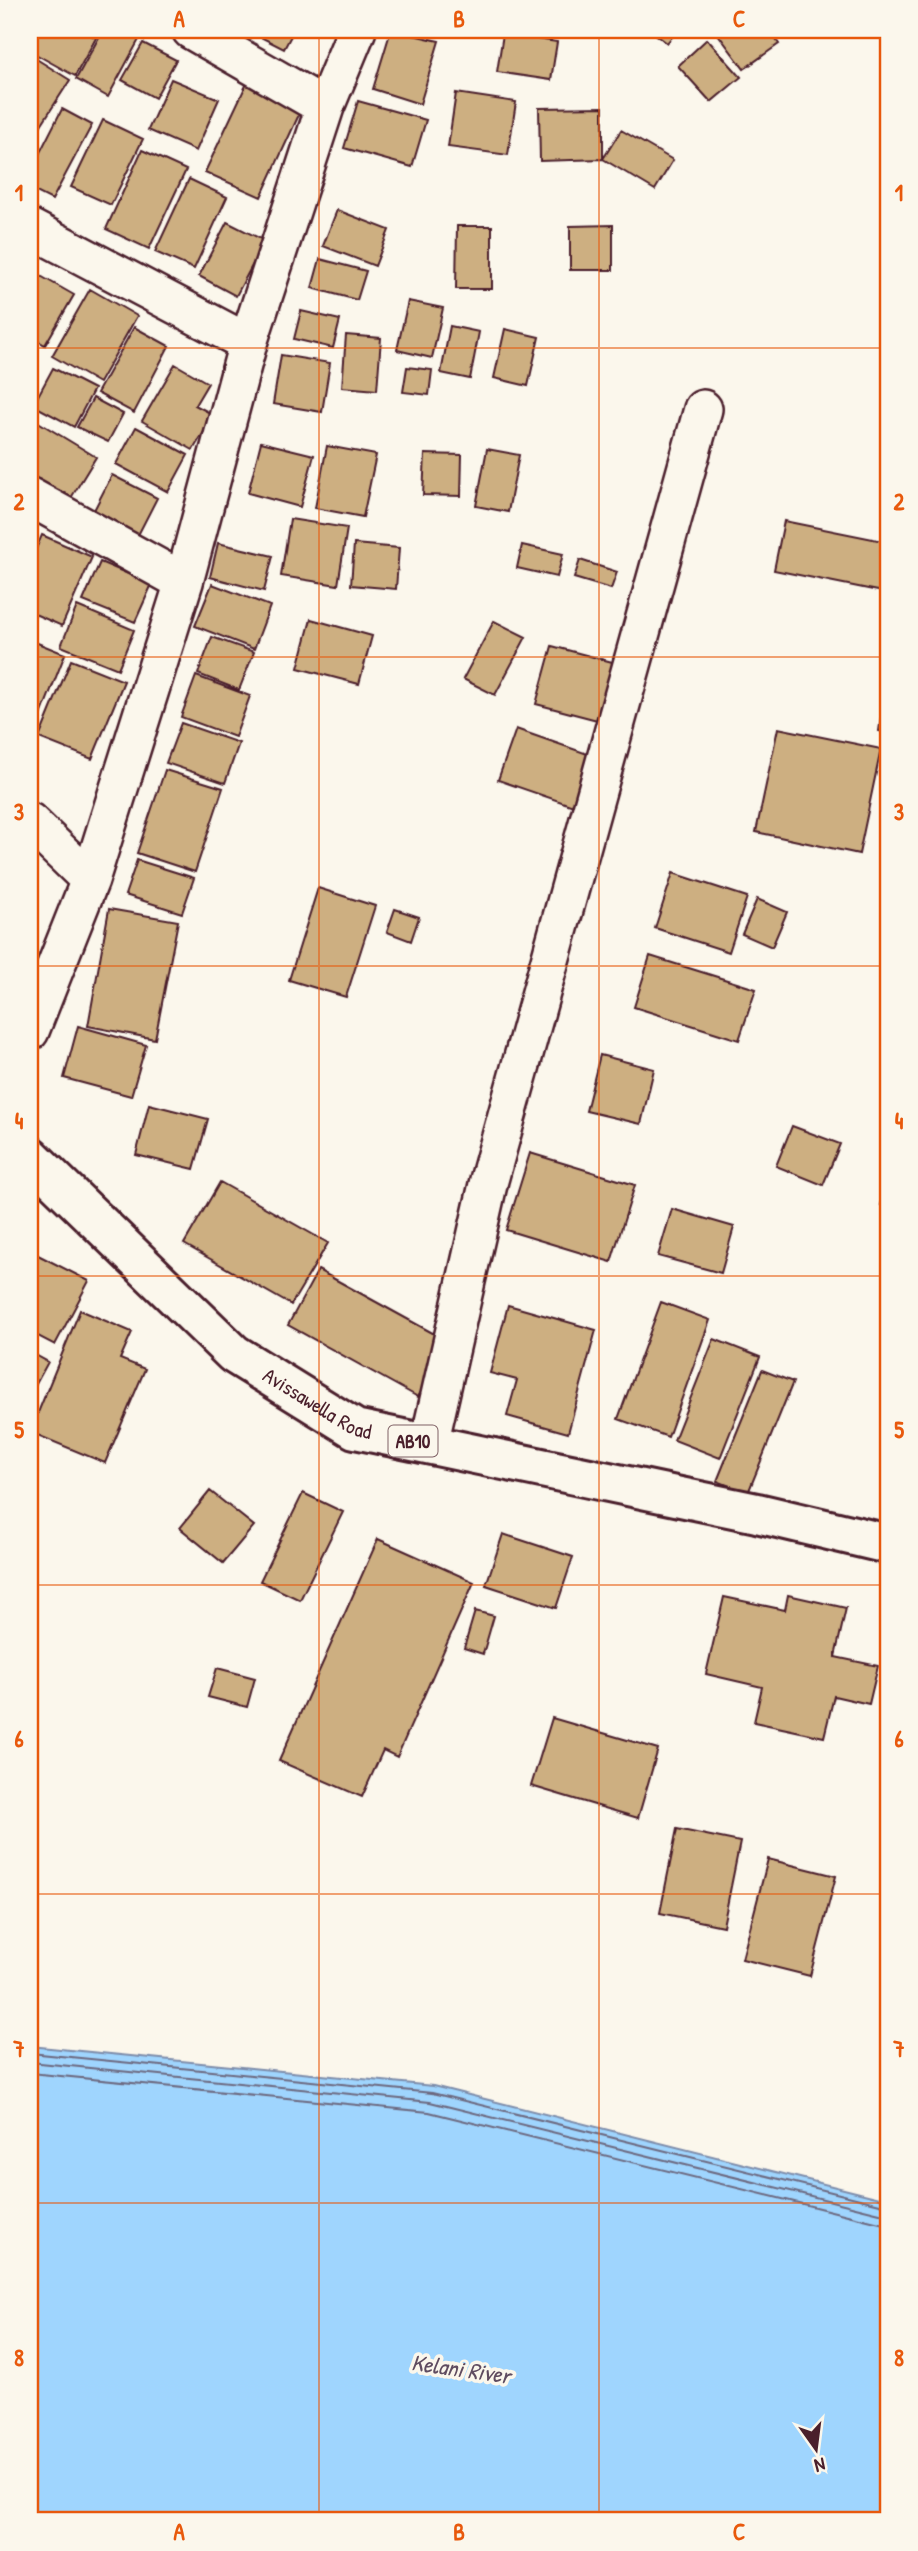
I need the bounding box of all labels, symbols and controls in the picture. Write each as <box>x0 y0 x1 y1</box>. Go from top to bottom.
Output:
text: A <box>173 3 185 34</box>
text: B <box>453 3 465 34</box>
text: C <box>733 3 745 34</box>
text: 1 <box>15 177 23 208</box>
text: 1 <box>895 177 903 208</box>
text: 2 <box>14 486 25 517</box>
text: 2 <box>894 486 905 517</box>
text: 3 <box>14 796 24 827</box>
text: 3 <box>894 796 904 827</box>
text: 4 <box>15 1105 24 1136</box>
text: 4 <box>895 1105 904 1136</box>
street label: Avissawella Road <box>258 1360 374 1446</box>
text: 5 <box>14 1414 24 1445</box>
text: 5 <box>894 1414 904 1445</box>
road number: AB10 <box>388 1426 438 1456</box>
text: 6 <box>14 1723 24 1754</box>
text: 6 <box>894 1723 904 1754</box>
text: 7 <box>12 2033 25 2064</box>
text: 7 <box>892 2033 905 2064</box>
text: 8 <box>14 2342 24 2373</box>
text: 8 <box>894 2342 904 2373</box>
water label: Kelani River <box>409 2346 516 2391</box>
north arrow <box>782 2414 852 2484</box>
text: N <box>812 2452 828 2479</box>
text: A <box>173 2516 185 2547</box>
text: B <box>453 2516 465 2547</box>
text: C <box>733 2516 745 2547</box>

